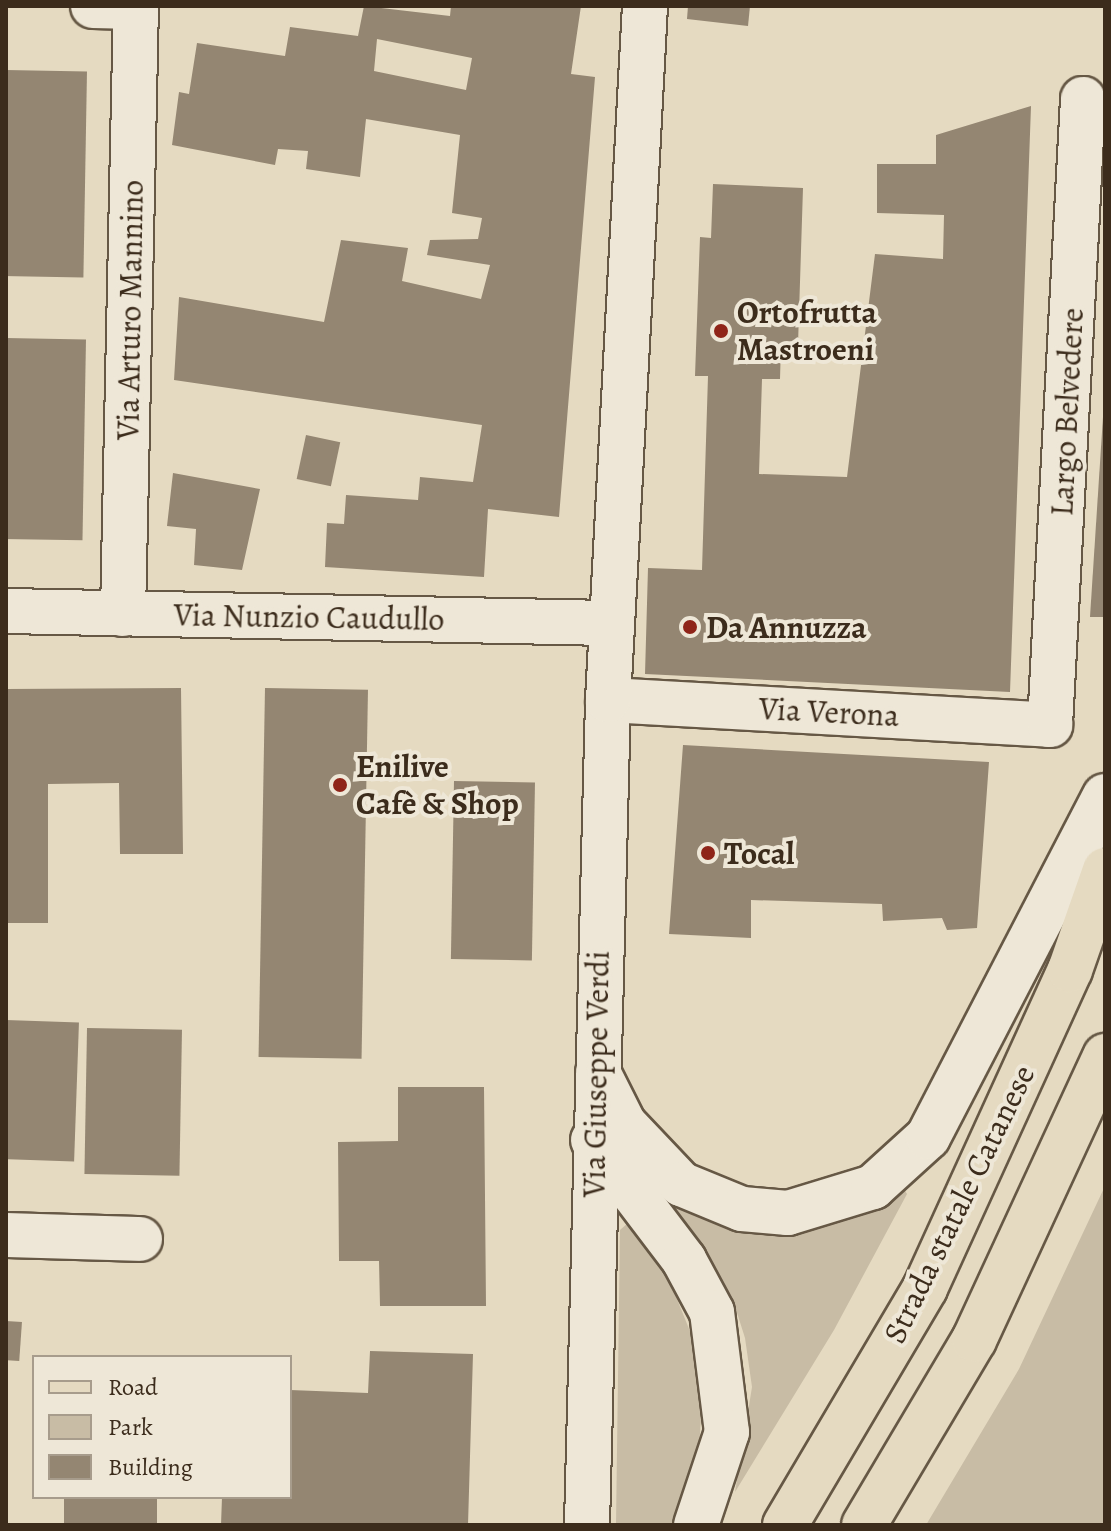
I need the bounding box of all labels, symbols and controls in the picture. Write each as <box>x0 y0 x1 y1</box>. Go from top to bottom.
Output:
street label: Via Arturo Mannino <box>109 180 151 440</box>
place label: Ortofrutta Mastroeni <box>737 294 877 369</box>
street label: Largo Belvedere <box>1042 307 1092 517</box>
marker: Ortofrutta Mastroeni <box>712 322 730 340</box>
street label: Via Nunzio Caudullo <box>173 595 445 639</box>
place label: Da Annuzza <box>706 608 867 646</box>
marker: Da Annuzza <box>681 618 699 636</box>
street label: Via Verona <box>758 689 900 735</box>
place label: Enilive Cafè & Shop <box>356 748 519 823</box>
marker: Enilive Cafè & Shop <box>331 776 349 794</box>
place label: Tocal <box>724 834 795 872</box>
marker: Tocal <box>699 844 717 862</box>
street label: Via Giuseppe Verdi <box>575 950 617 1198</box>
street label: Strada statale Catanese <box>875 1059 1043 1349</box>
legend <box>32 1355 292 1499</box>
text: Road <box>108 1371 158 1403</box>
text: Park <box>108 1411 153 1443</box>
text: Building <box>108 1451 193 1483</box>

